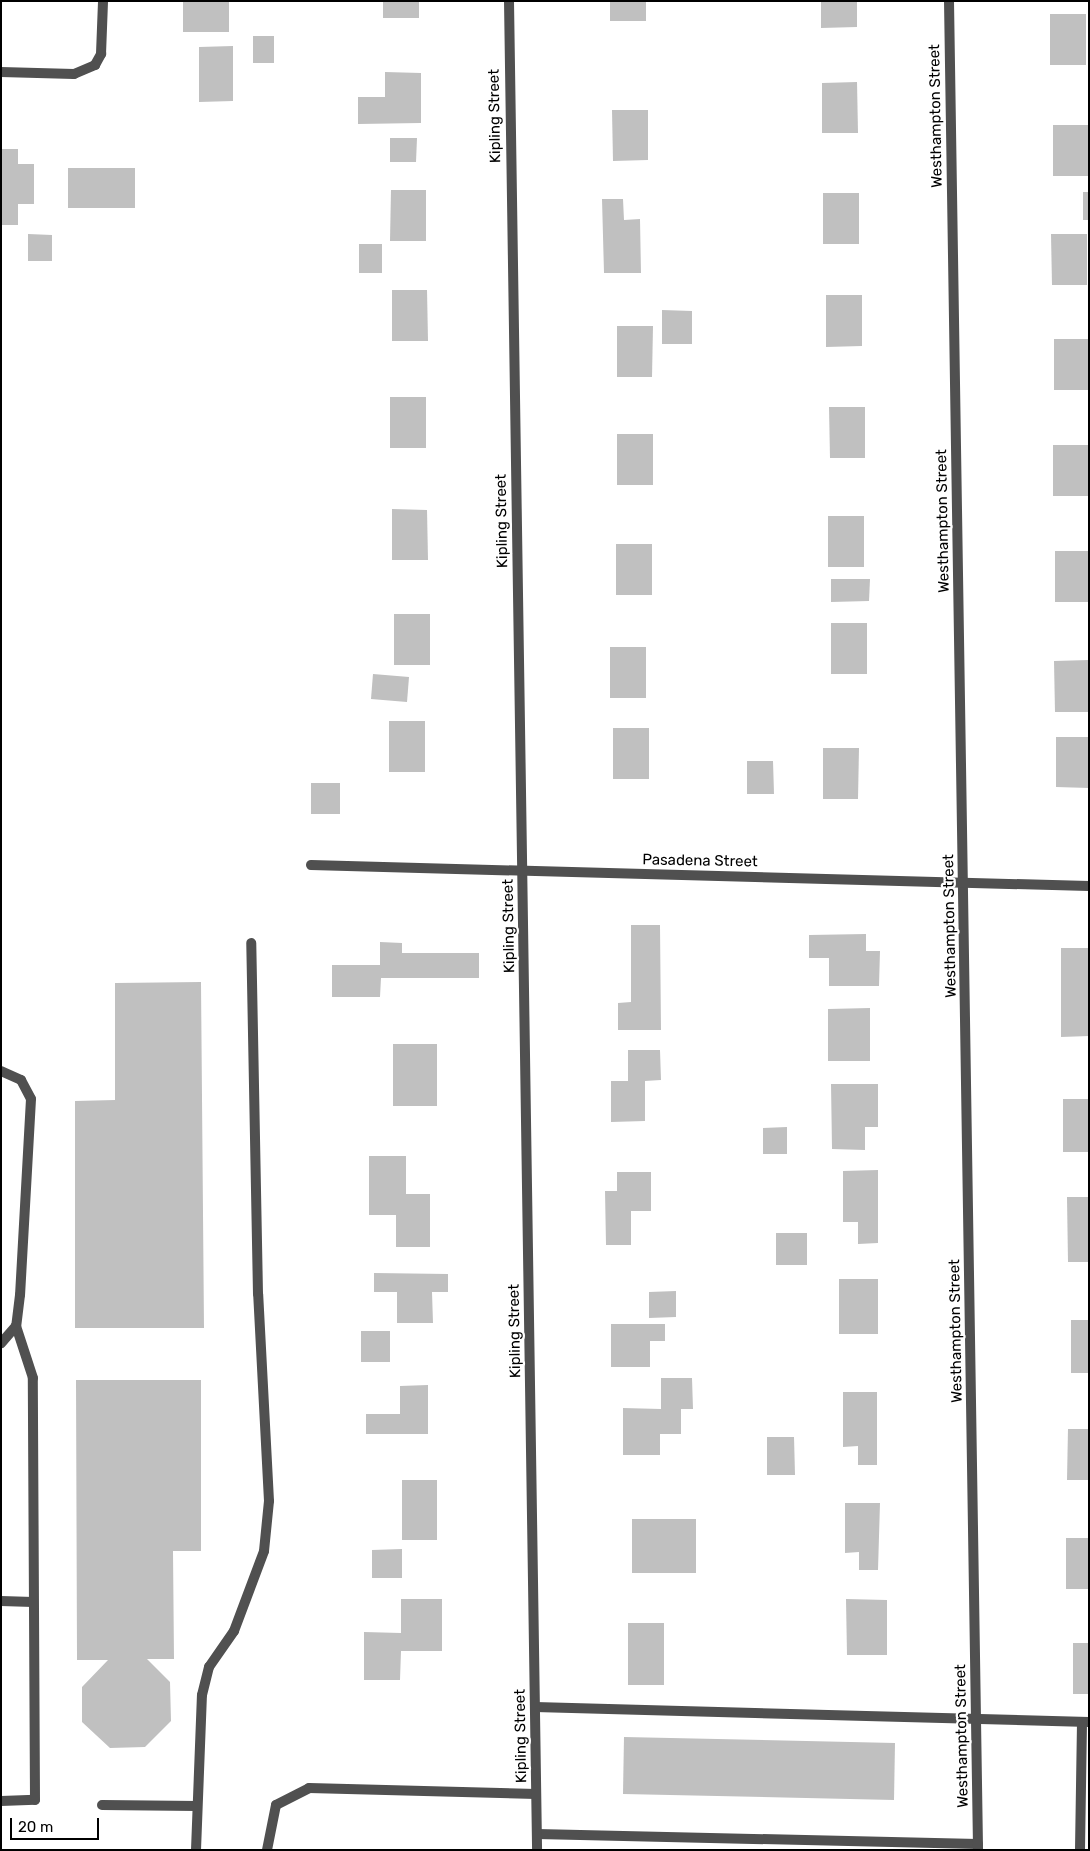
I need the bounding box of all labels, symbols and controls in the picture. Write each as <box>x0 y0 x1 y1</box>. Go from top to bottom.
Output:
street label: Westhampton Street <box>926 44 946 188</box>
street label: Kipling Street <box>485 69 505 163</box>
street label: Westhampton Street <box>933 449 953 593</box>
street label: Kipling Street <box>492 474 512 568</box>
street label: Pasadena Street <box>642 851 758 871</box>
street label: Westhampton Street <box>940 854 960 998</box>
street label: Kipling Street <box>499 879 519 973</box>
street label: Westhampton Street <box>946 1259 966 1403</box>
street label: Kipling Street <box>505 1284 525 1378</box>
street label: Westhampton Street <box>952 1664 972 1808</box>
street label: Kipling Street <box>511 1689 531 1783</box>
scale bar <box>12 1808 101 1840</box>
text: 20 m <box>18 1818 53 1836</box>

